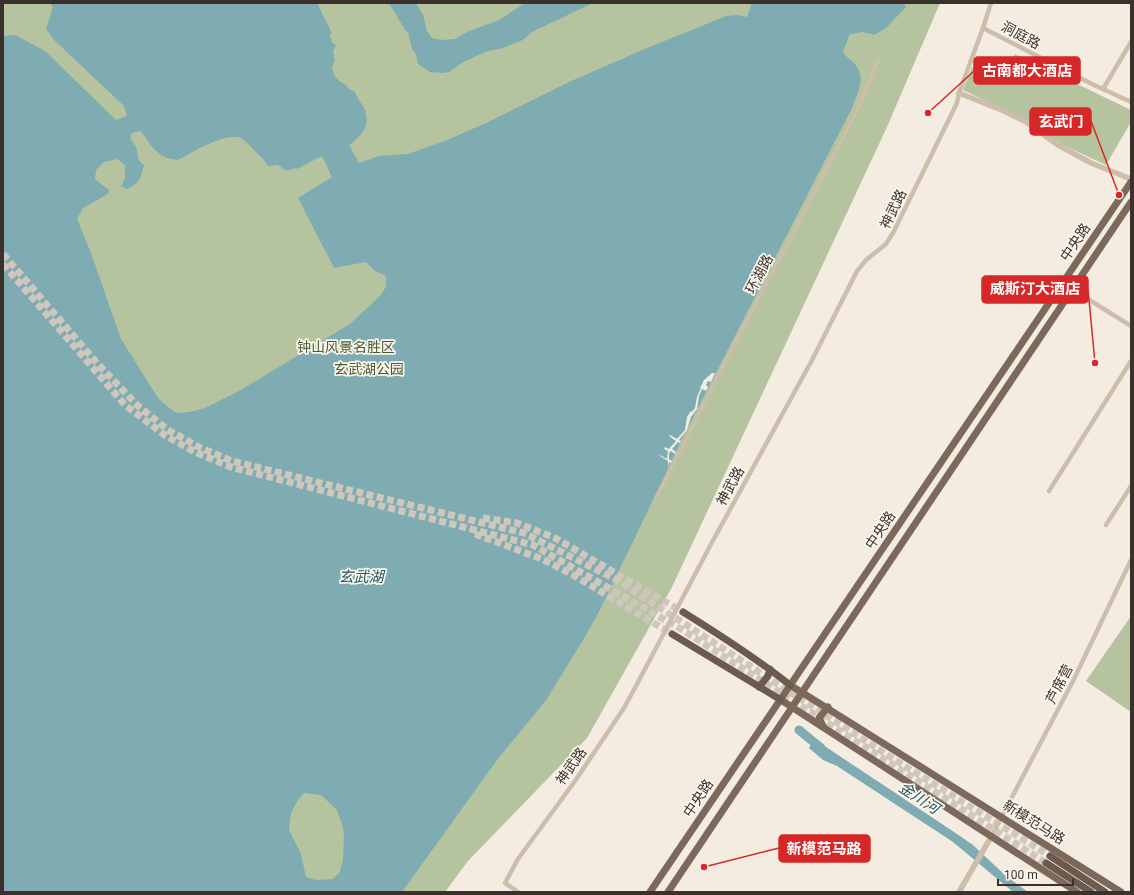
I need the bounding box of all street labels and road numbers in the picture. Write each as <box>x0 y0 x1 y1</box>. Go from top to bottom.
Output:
street label: 洞庭路 <box>999 18 1043 52</box>
street label: 神武路 <box>877 187 909 231</box>
street label: 中央路 <box>1057 220 1093 264</box>
street label: 环湖路 <box>742 252 776 296</box>
street label: 神武路 <box>713 464 747 508</box>
street label: 中央路 <box>862 508 898 552</box>
street label: 芦席营 <box>1042 662 1076 706</box>
street label: 神武路 <box>552 744 590 788</box>
street label: 中央路 <box>680 776 716 820</box>
street label: 新模范马路 <box>1000 797 1068 847</box>

